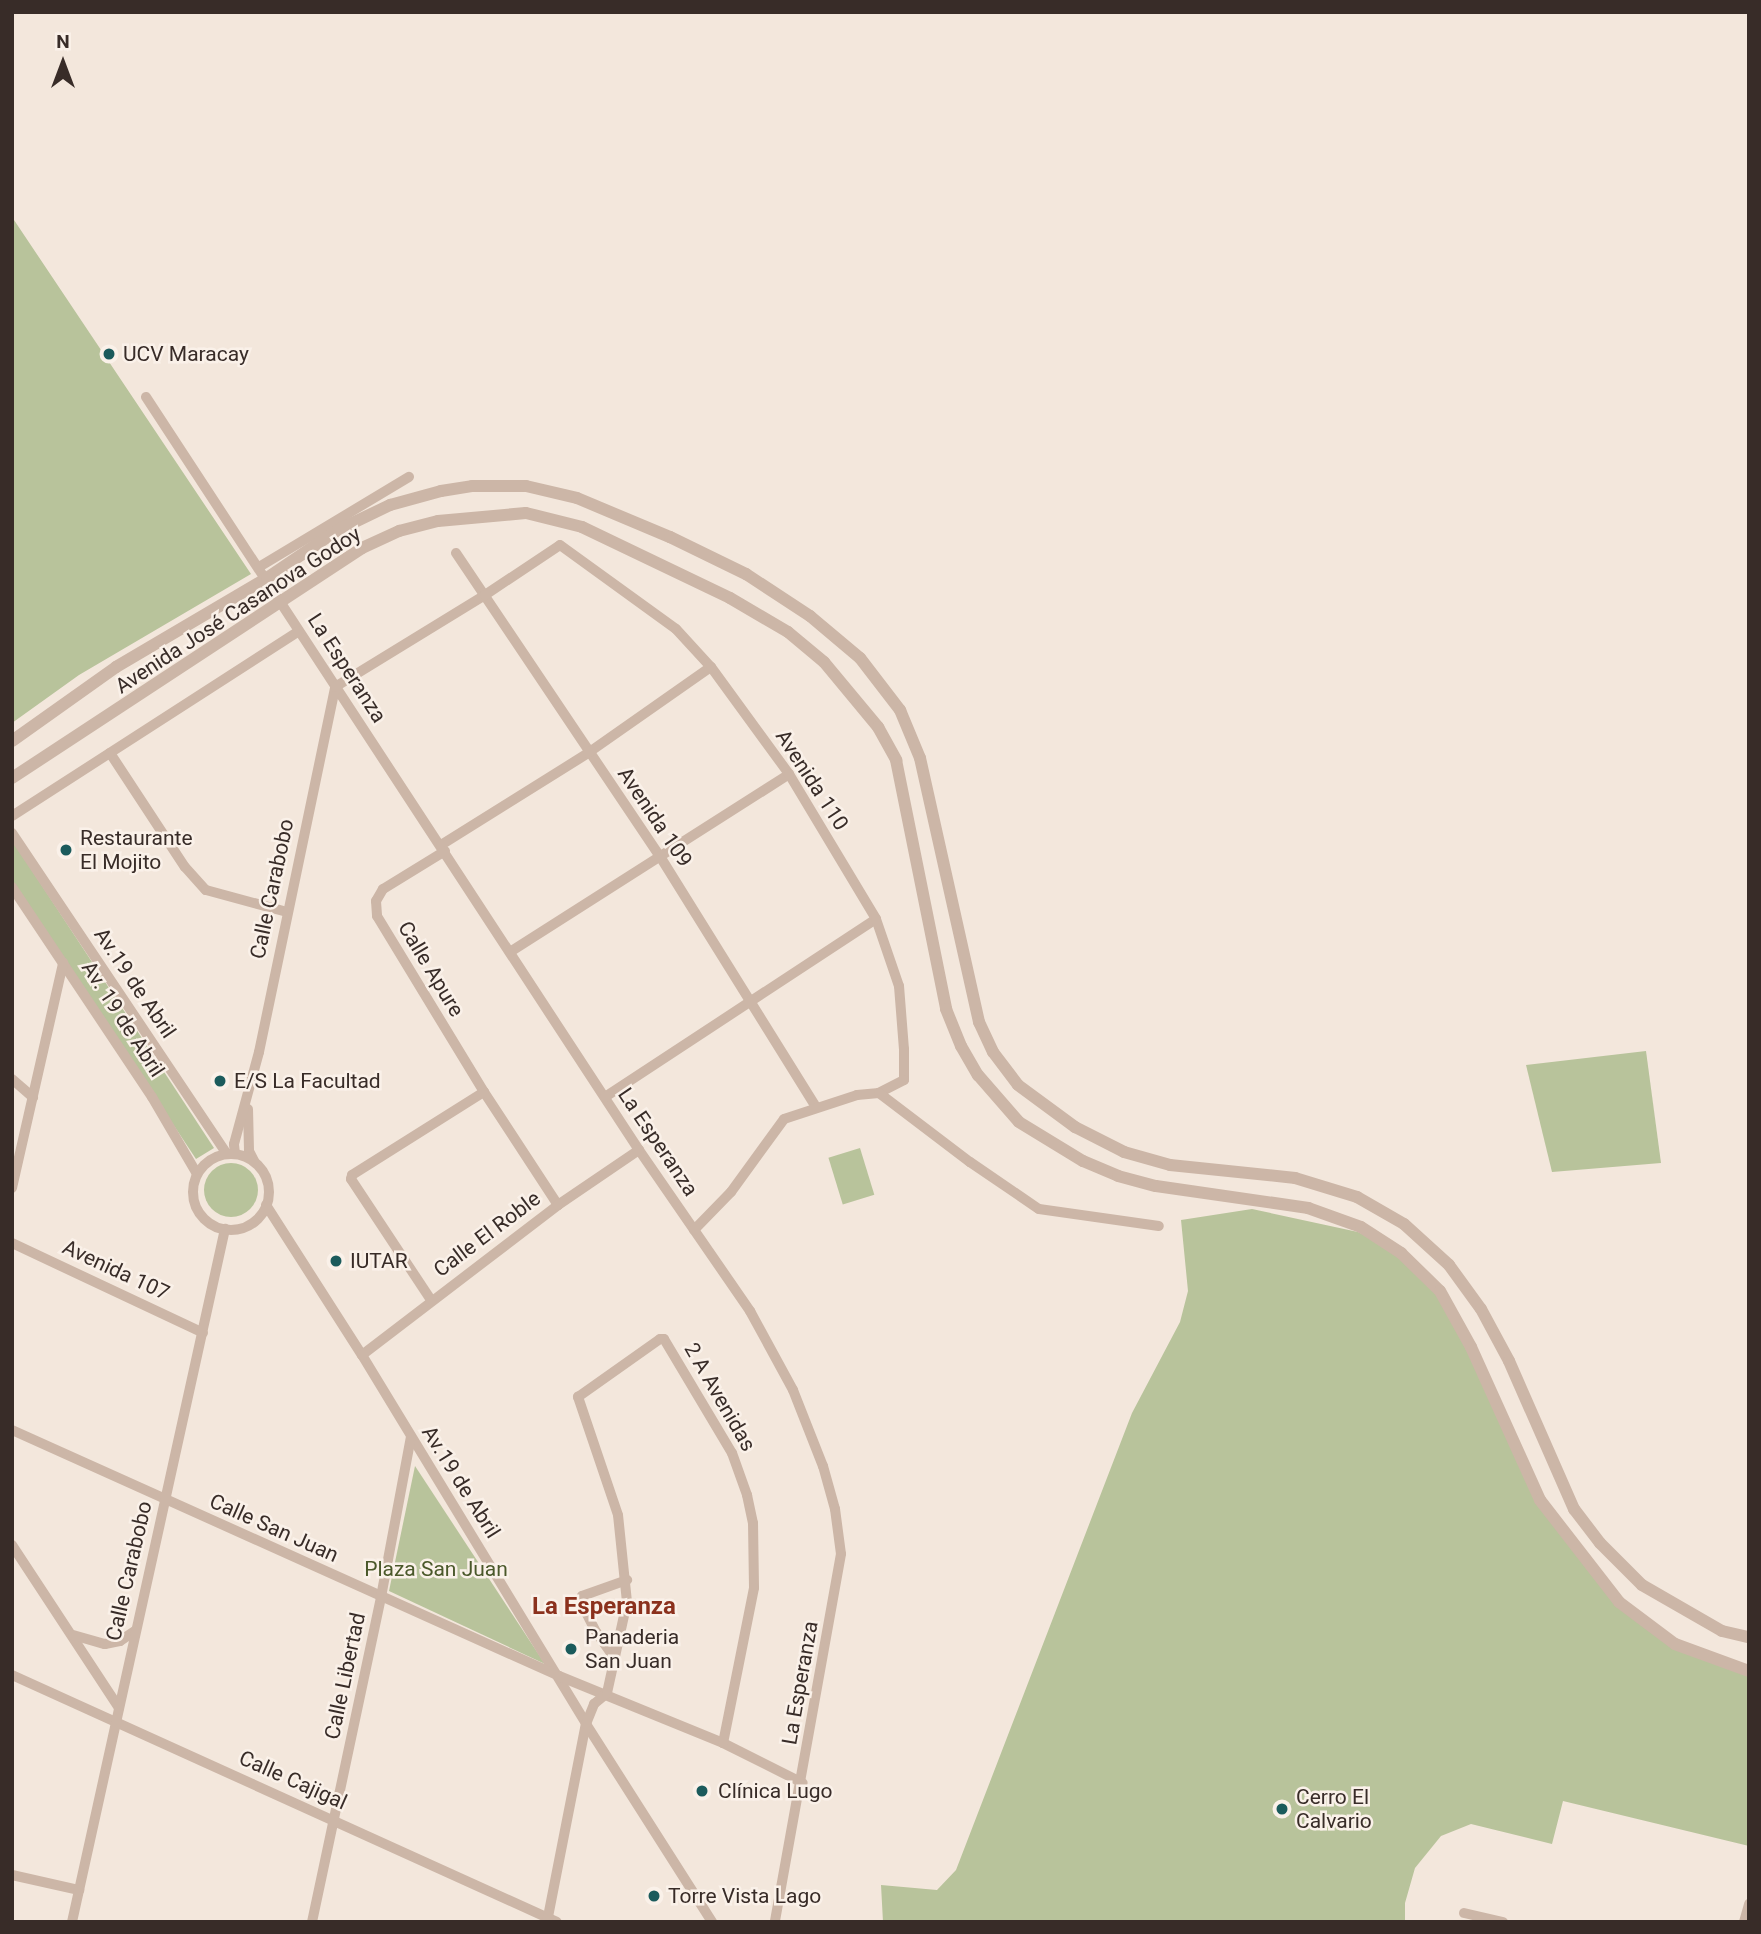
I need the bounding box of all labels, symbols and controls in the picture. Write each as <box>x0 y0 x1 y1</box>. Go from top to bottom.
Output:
north arrow <box>28 28 98 98</box>
text: N <box>56 30 70 53</box>
place label: UCV Maracay <box>123 341 249 367</box>
marker: UCV Maracay <box>101 346 117 362</box>
street label: Avenida José Casanova Godoy <box>111 521 365 699</box>
street label: La Esperanza <box>302 609 392 727</box>
street label: Avenida 110 <box>770 725 854 835</box>
street label: Avenida 109 <box>612 762 698 872</box>
street label: Calle Carabobo <box>245 817 299 961</box>
place label: Restaurante El Mojito <box>80 825 193 875</box>
marker: Restaurante El Mojito <box>58 842 74 858</box>
street label: Calle Apure <box>393 917 469 1021</box>
street label: Av.19 de Abril <box>89 923 181 1043</box>
street label: Av. 19 de Abril <box>76 956 170 1082</box>
place label: E/S La Facultad <box>234 1068 381 1094</box>
marker: E/S La Facultad <box>212 1073 228 1089</box>
street label: La Esperanza <box>613 1083 703 1201</box>
street label: Calle El Roble <box>429 1186 545 1282</box>
street label: Avenida 107 <box>59 1234 173 1306</box>
place label: IUTAR <box>350 1248 408 1274</box>
marker: IUTAR <box>328 1253 344 1269</box>
street label: 2 A Avenidas <box>679 1338 761 1456</box>
street label: Av.19 de Abril <box>417 1421 505 1543</box>
street label: Calle San Juan <box>206 1488 342 1568</box>
street label: Calle Carabobo <box>101 1499 157 1643</box>
park label: Plaza San Juan <box>364 1556 508 1582</box>
district label: La Esperanza <box>532 1593 676 1621</box>
street label: Calle Libertad <box>319 1610 371 1742</box>
street label: La Esperanza <box>777 1619 823 1747</box>
place label: Panaderia San Juan <box>585 1624 679 1674</box>
marker: Panaderia San Juan <box>563 1641 579 1657</box>
street label: Calle Cajigal <box>235 1745 351 1815</box>
place label: Clínica Lugo <box>718 1778 833 1804</box>
marker: Clínica Lugo <box>692 1781 712 1801</box>
place label: Cerro El Calvario <box>1296 1784 1372 1834</box>
marker: Cerro El Calvario <box>1274 1801 1290 1817</box>
place label: Torre Vista Lago <box>668 1883 821 1909</box>
marker: Torre Vista Lago <box>646 1888 662 1904</box>

